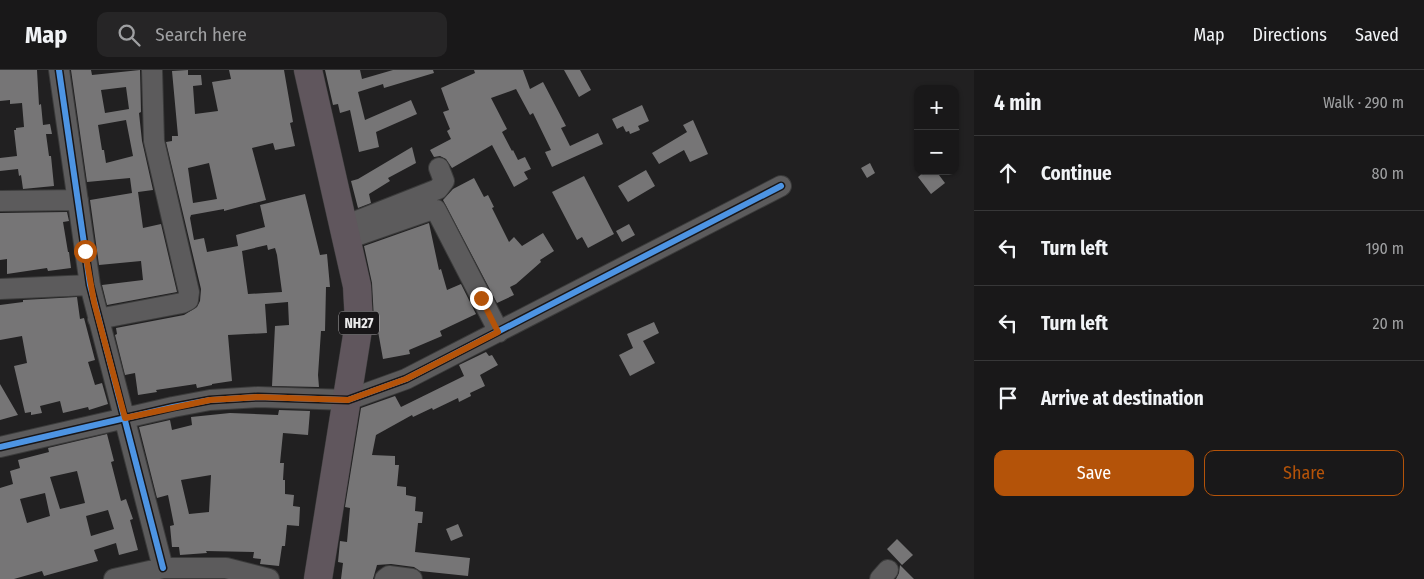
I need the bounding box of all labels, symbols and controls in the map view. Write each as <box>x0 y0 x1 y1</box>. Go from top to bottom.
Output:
search box <box>97 12 447 57</box>
text: Map <box>25 21 67 49</box>
icon: search <box>115 21 143 49</box>
text: Search here <box>155 23 247 46</box>
text: Map <box>1193 24 1225 46</box>
text: Directions <box>1253 24 1327 46</box>
text: Saved <box>1355 24 1399 46</box>
map controls <box>914 85 959 175</box>
button: + <box>914 85 959 130</box>
text: 4 min <box>994 90 1042 116</box>
text: Walk · 290 m <box>1323 93 1404 112</box>
button: − <box>914 130 959 175</box>
icon: ahead <box>994 159 1022 187</box>
text: Continue <box>1041 162 1112 185</box>
text: 80 m <box>1372 164 1404 183</box>
icon: left <box>994 234 1022 262</box>
text: Turn left <box>1041 237 1108 260</box>
text: 190 m <box>1366 239 1404 258</box>
route start <box>74 240 97 263</box>
route end <box>470 287 493 310</box>
icon: left <box>994 309 1022 337</box>
road number: NH27 <box>339 312 379 334</box>
text: Turn left <box>1041 312 1108 335</box>
text: 20 m <box>1373 314 1404 333</box>
icon: arrive <box>994 384 1022 412</box>
text: Arrive at destination <box>1041 387 1204 410</box>
button: Save <box>994 450 1194 496</box>
button: Share <box>1204 450 1404 496</box>

